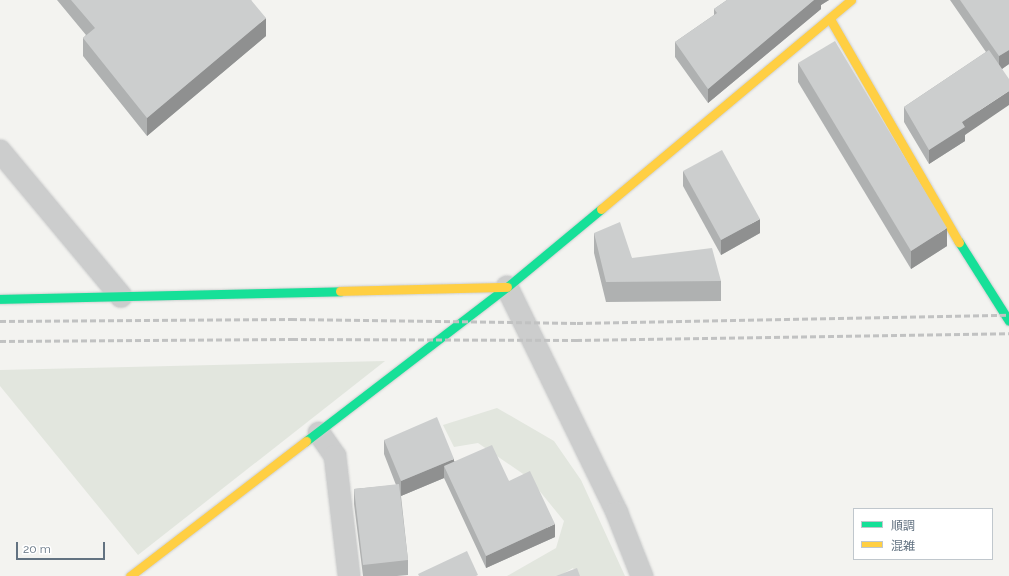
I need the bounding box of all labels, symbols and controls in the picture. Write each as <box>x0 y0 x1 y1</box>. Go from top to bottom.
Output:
legend <box>853 508 993 560</box>
text: 順調 <box>891 519 915 533</box>
scale bar <box>18 534 107 560</box>
text: 混雑 <box>891 539 915 553</box>
text: 20 m <box>23 542 51 556</box>

